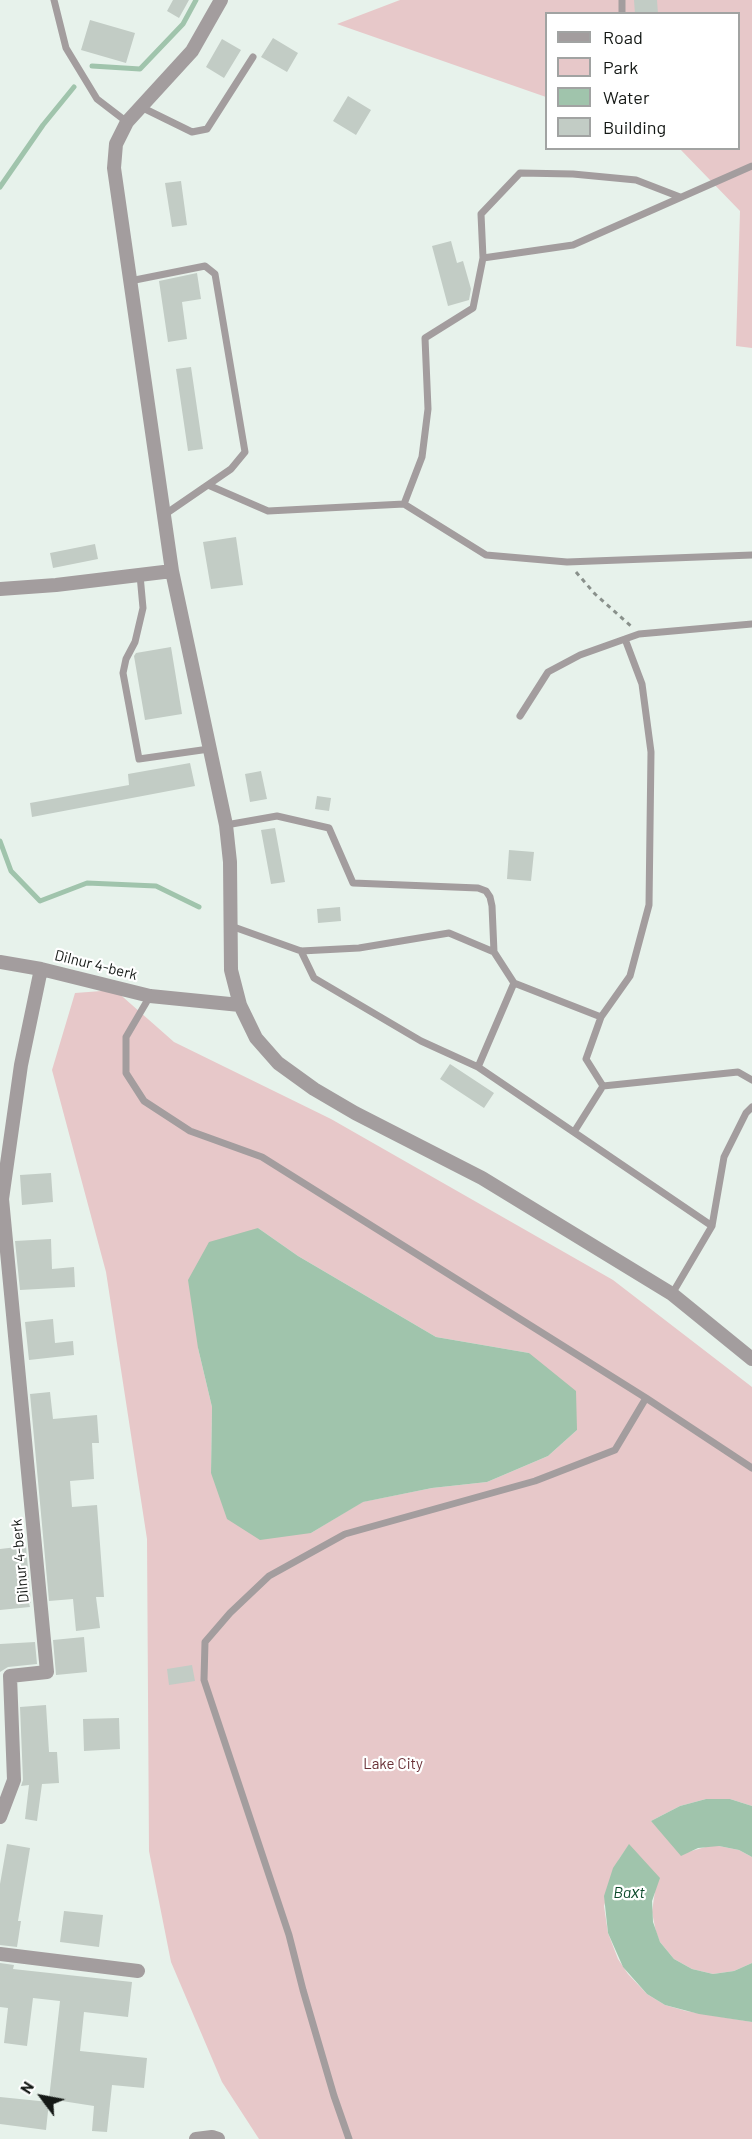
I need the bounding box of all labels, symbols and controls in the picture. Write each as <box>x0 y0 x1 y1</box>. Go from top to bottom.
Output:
legend <box>545 12 740 150</box>
text: Road <box>603 26 643 48</box>
text: Park <box>603 56 638 78</box>
text: Water <box>603 86 650 108</box>
text: Building <box>603 116 666 138</box>
street label: Dilnur 4-berk <box>53 946 139 984</box>
street label: Dilnur 4-berk <box>7 1518 33 1604</box>
park label: Lake City <box>363 1755 423 1773</box>
water label: Baхt <box>613 1883 645 1903</box>
north arrow <box>12 2067 72 2127</box>
text: N <box>15 2078 37 2097</box>

